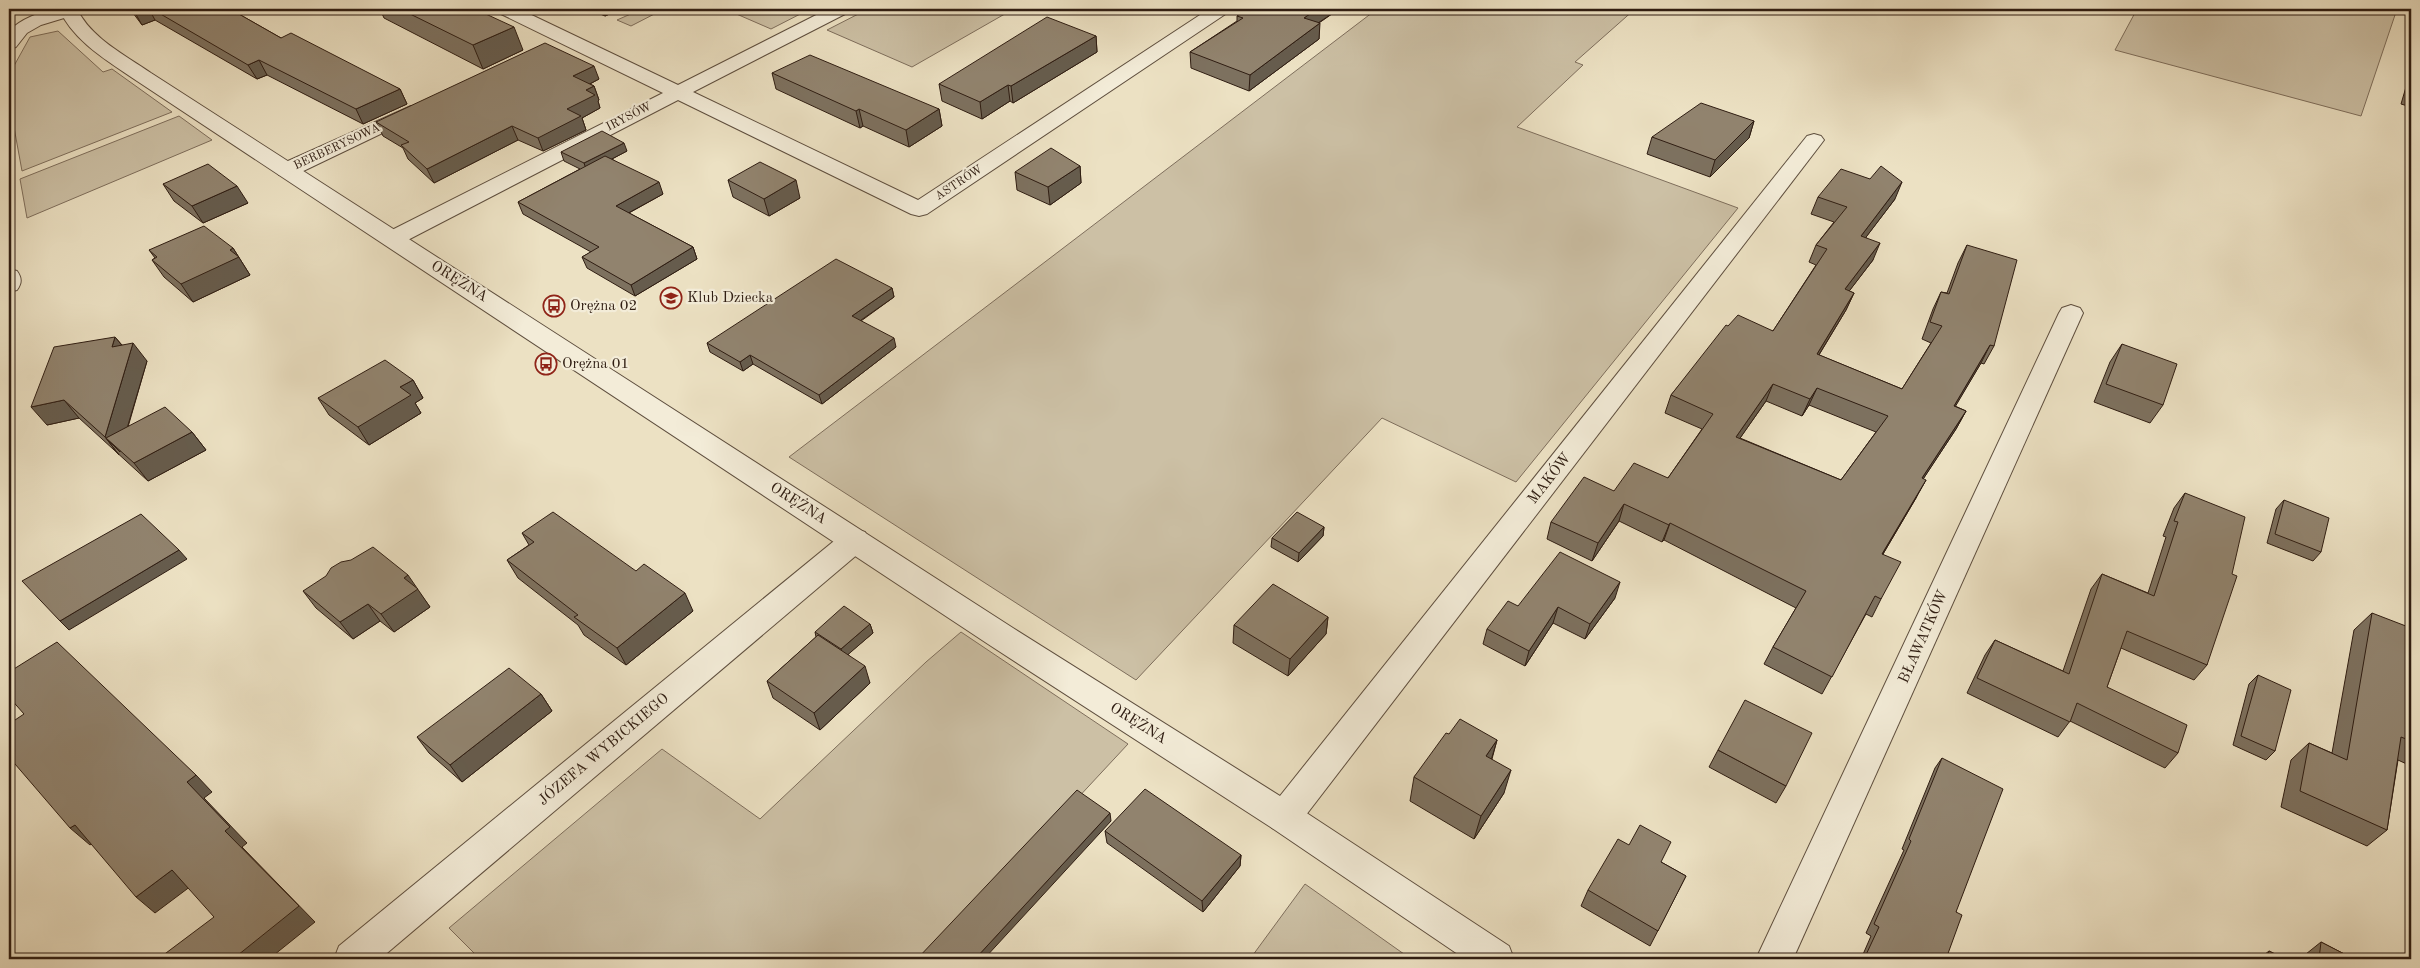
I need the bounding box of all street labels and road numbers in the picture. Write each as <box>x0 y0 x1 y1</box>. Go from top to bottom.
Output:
street label: IRYSÓW <box>603 97 654 134</box>
street label: BERBERYSOWA <box>292 122 382 172</box>
street label: ASTRÓW <box>931 160 985 203</box>
street label: ORĘŻNA <box>428 256 492 306</box>
street label: MAKÓW <box>1522 448 1574 507</box>
street label: ORĘŻNA <box>767 478 831 528</box>
street label: BŁAWATKÓW <box>1893 586 1951 686</box>
street label: JÓZEFA WYBICKIEGO <box>533 688 672 809</box>
street label: ORĘŻNA <box>1107 698 1171 748</box>

